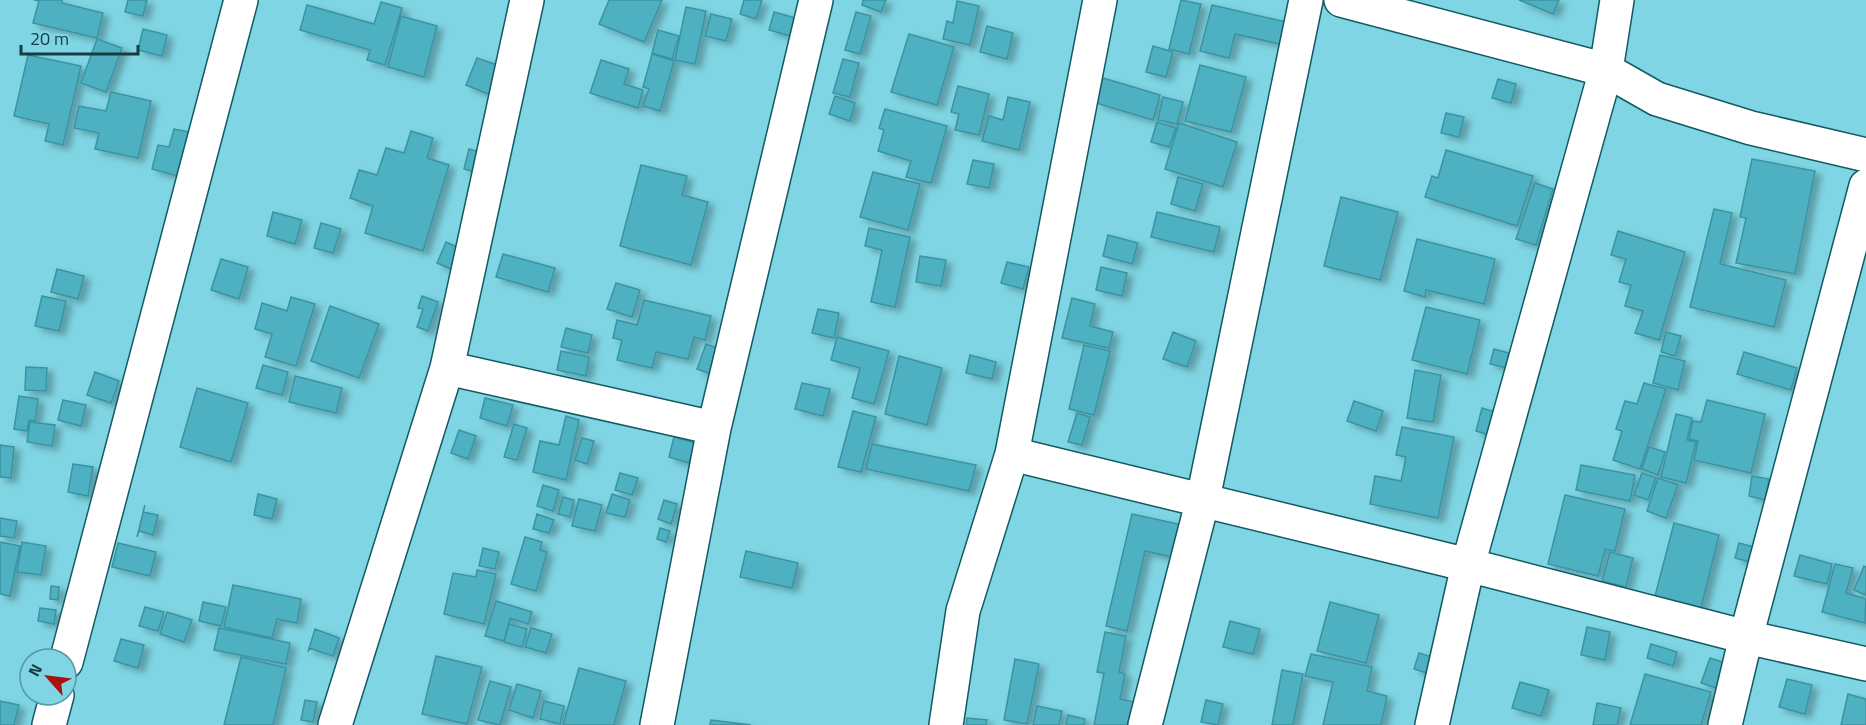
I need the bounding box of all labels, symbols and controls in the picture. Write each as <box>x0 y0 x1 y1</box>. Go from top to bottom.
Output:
scale bar <box>21 18 138 56</box>
text: 20 m <box>30 25 69 52</box>
north arrow <box>18 647 78 707</box>
text: N <box>22 659 48 680</box>

